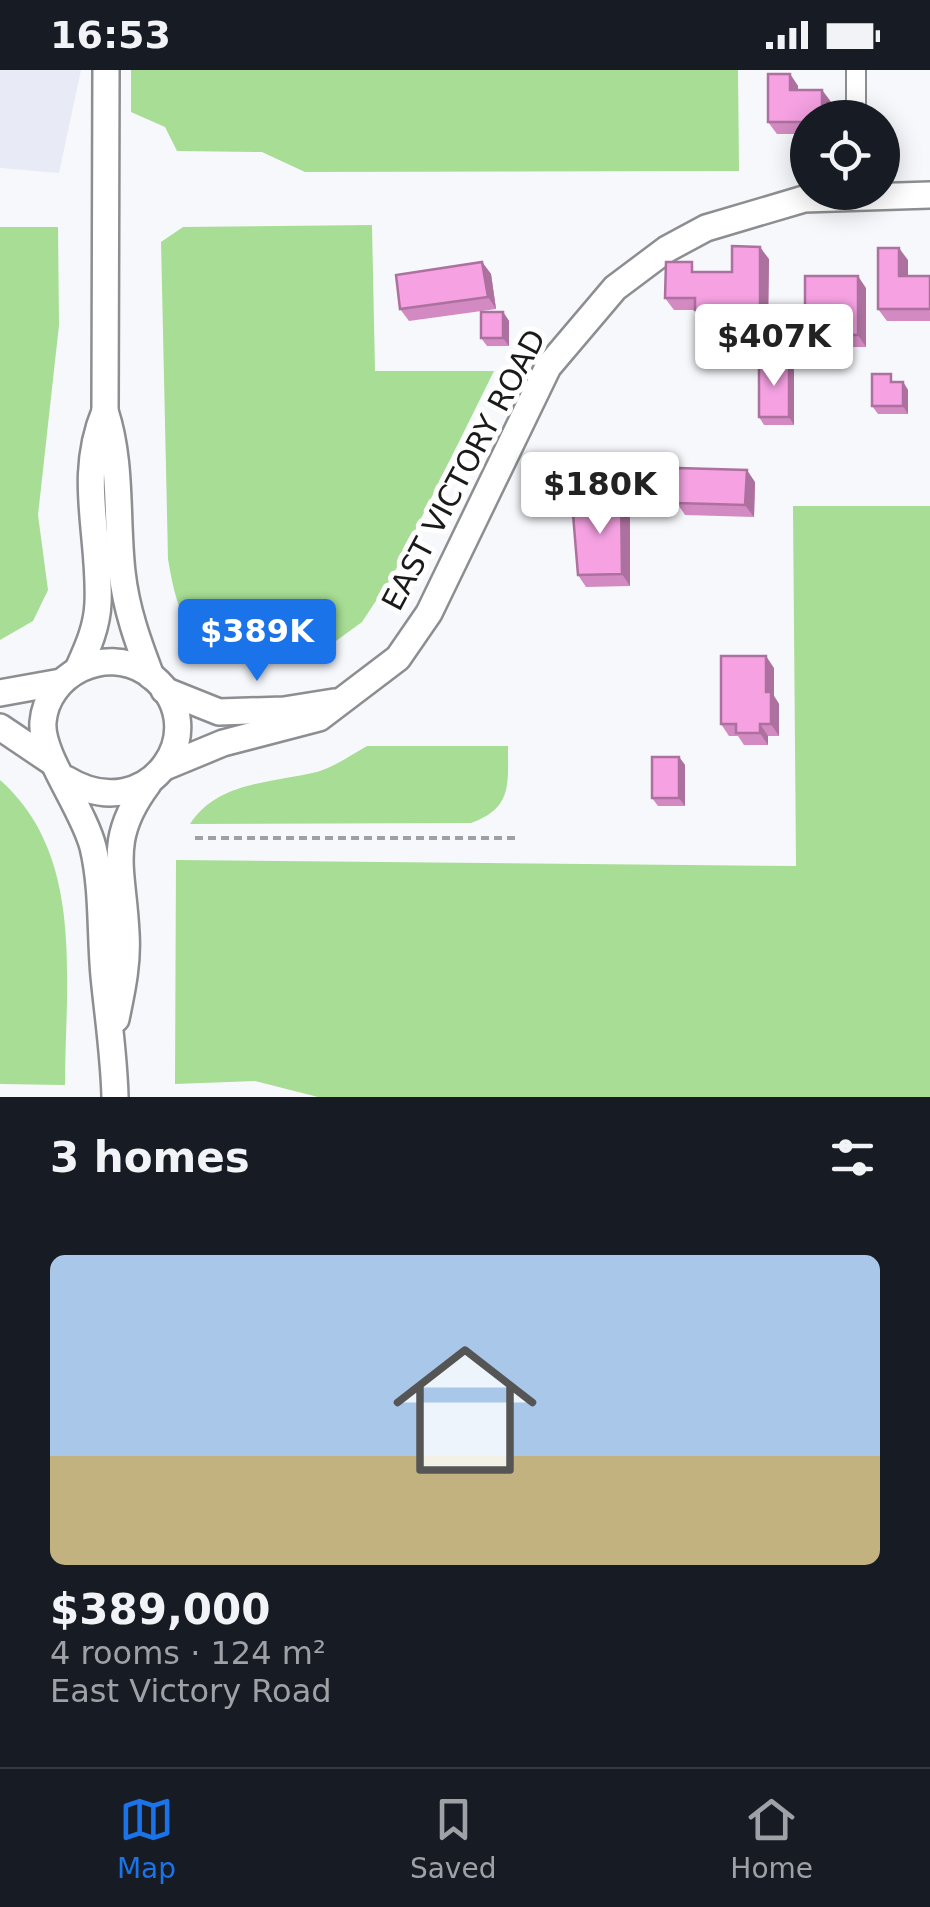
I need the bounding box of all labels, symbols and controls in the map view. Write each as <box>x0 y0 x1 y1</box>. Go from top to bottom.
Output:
text: 16:53 <box>50 13 171 57</box>
map controls <box>790 100 900 210</box>
button: locate <box>790 100 900 210</box>
pin: $407K <box>704 304 844 389</box>
text: $407K <box>717 317 831 355</box>
street label: EAST VICTORY ROAD <box>375 323 552 616</box>
pin: $180K <box>530 452 670 537</box>
text: $180K <box>543 465 657 503</box>
pin: $389K <box>187 599 327 684</box>
text: $389K <box>200 612 314 650</box>
icon: filters <box>825 1130 880 1185</box>
text: 3 homes <box>50 1133 250 1182</box>
icon: home <box>375 1320 555 1500</box>
text: $389,000 <box>50 1585 271 1634</box>
text: 4 rooms · 124 m² <box>50 1634 326 1672</box>
text: East Victory Road <box>50 1672 332 1710</box>
tab: Map <box>117 1792 176 1885</box>
tab: Saved <box>410 1792 496 1885</box>
tab: Home <box>730 1792 813 1885</box>

